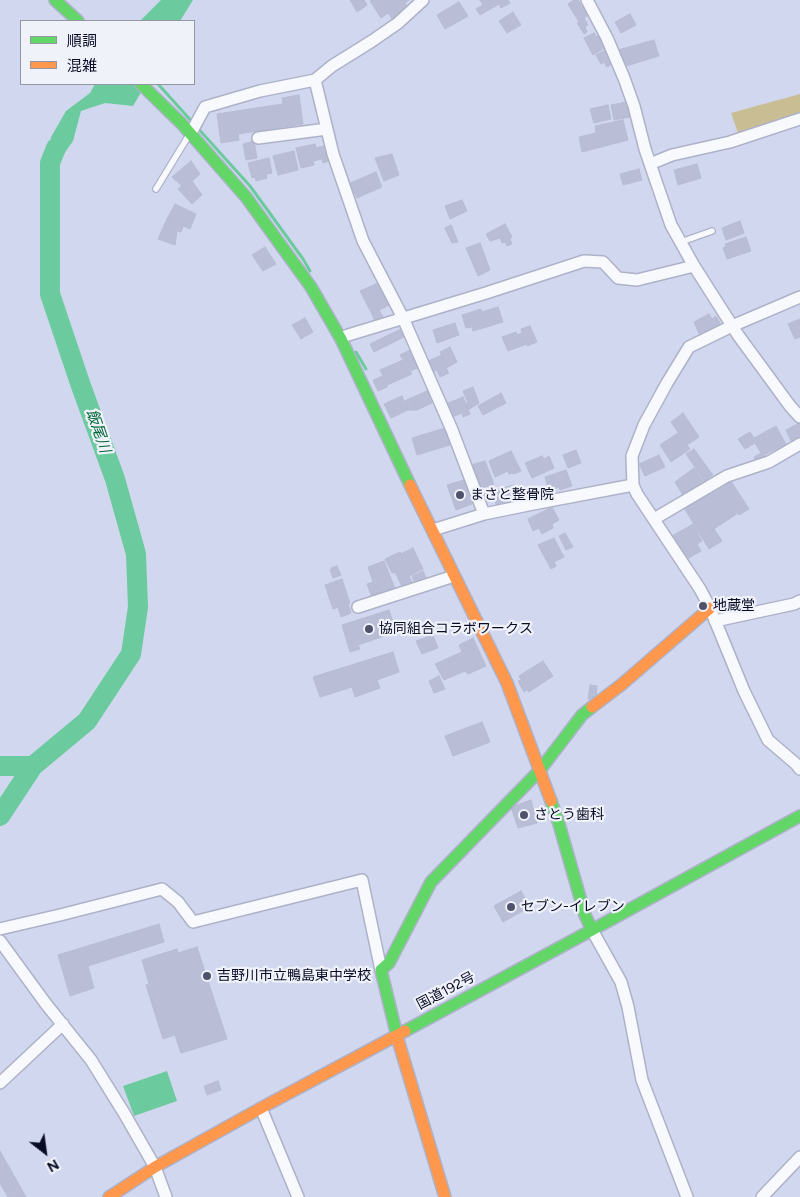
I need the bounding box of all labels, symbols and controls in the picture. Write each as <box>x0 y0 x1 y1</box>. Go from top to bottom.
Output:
legend <box>20 20 195 85</box>
text: 順調 <box>67 32 97 50</box>
text: 混雑 <box>67 57 97 75</box>
water label: 飯尾川 <box>82 407 114 455</box>
place label: まさと整骨院 <box>470 487 554 503</box>
marker: まさと整骨院 <box>454 489 466 501</box>
place label: 地蔵堂 <box>713 598 755 614</box>
marker: 地蔵堂 <box>697 600 709 612</box>
place label: 協同組合コラボワークス <box>379 621 533 637</box>
marker: 協同組合コラボワークス <box>363 623 375 635</box>
place label: さとう歯科 <box>534 807 604 823</box>
marker: さとう歯科 <box>518 809 530 821</box>
place label: セブン-イレブン <box>521 899 625 915</box>
marker: セブン-イレブン <box>505 901 517 913</box>
place label: 吉野川市立鴨島東中学校 <box>217 968 371 984</box>
street label: 国道192号 <box>414 969 478 1013</box>
marker: 吉野川市立鴨島東中学校 <box>201 970 213 982</box>
north arrow <box>20 1127 70 1177</box>
text: N <box>44 1155 62 1175</box>

